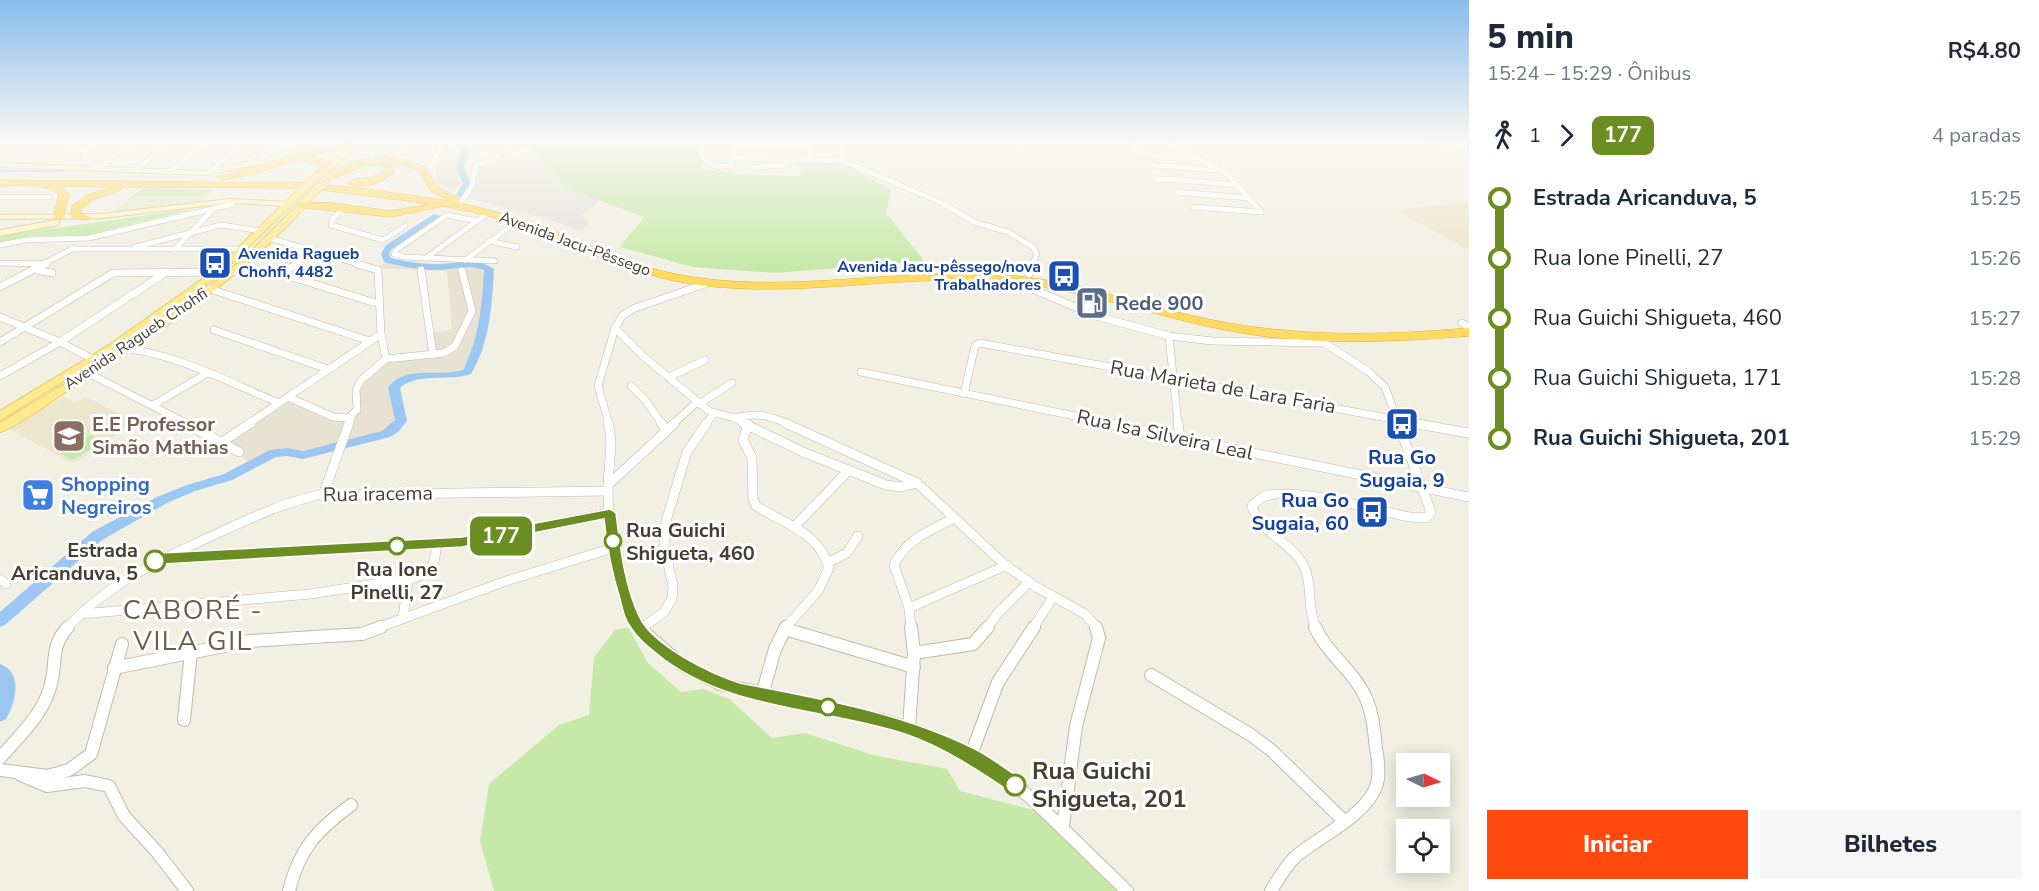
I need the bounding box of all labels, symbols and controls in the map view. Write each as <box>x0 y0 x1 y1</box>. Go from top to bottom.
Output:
text: 5 min <box>1487 15 1574 60</box>
text: R$4.80 <box>1948 36 2021 66</box>
text: 15:24 – 15:29 · Ônibus <box>1487 60 1691 87</box>
icon: walk <box>1487 119 1520 152</box>
icon: forward <box>1550 119 1583 152</box>
text: 177 <box>1604 121 1642 149</box>
text: 1 <box>1529 122 1541 149</box>
text: 4 paradas <box>1932 122 2021 149</box>
text: Estrada Aricanduva, 5 <box>1533 183 1757 213</box>
text: 15:25 <box>1968 185 2021 212</box>
street label: Avenida Jacu-Pêssego <box>496 206 654 282</box>
place label: Avenida Ragueb Chohfi, 4482 <box>238 243 359 283</box>
text: Rua Ione Pinelli, 27 <box>1533 243 1724 273</box>
bus stop icon: Avenida Ragueb Chohfi, 4482 <box>197 245 233 281</box>
text: 15:26 <box>1968 245 2021 272</box>
place label: Avenida Jacu-pêssego/nova Trabalhadores <box>837 256 1041 296</box>
bus stop icon: Avenida Jacu-pêssego/nova Trabalhadores <box>1046 258 1082 294</box>
street label: Avenida Ragueb Chohfi <box>60 283 212 395</box>
fuel station icon: Rede 900 <box>1074 285 1110 321</box>
place label: Rede 900 <box>1115 290 1204 317</box>
text: Rua Guichi Shigueta, 460 <box>1533 303 1782 333</box>
text: 15:27 <box>1968 305 2021 332</box>
street label: Rua Marieta de Lara Faria <box>1108 354 1338 420</box>
text: Rua Guichi Shigueta, 171 <box>1533 363 1782 393</box>
text: 15:28 <box>1968 365 2021 392</box>
street label: Rua Isa Silveira Leal <box>1074 403 1256 467</box>
bus stop icon: Rua Go Sugaia, 9 <box>1384 406 1420 442</box>
place label: E.E Professor Simão Mathias <box>92 411 229 461</box>
school or university icon: E.E Professor Simão Mathias <box>51 418 87 454</box>
text: Rua Guichi Shigueta, 201 <box>1533 423 1790 453</box>
text: 15:29 <box>1968 425 2021 452</box>
place label: Rua Go Sugaia, 9 <box>1359 444 1445 494</box>
place label: Shopping Negreiros <box>61 471 152 521</box>
supermarket icon: Shopping Negreiros <box>20 477 56 513</box>
street label: Rua iracema <box>323 480 433 508</box>
place label: Rua Go Sugaia, 60 <box>1251 487 1349 537</box>
bus stop icon: Rua Go Sugaia, 60 <box>1354 494 1390 530</box>
line badge: 177 <box>466 516 536 556</box>
place label: Rua Guichi Shigueta, 460 <box>626 517 755 567</box>
text: 177 <box>482 522 520 550</box>
marker: Rua Guichi Shigueta, 460 <box>604 532 622 550</box>
place label: Estrada Aricanduva, 5 <box>11 537 138 587</box>
marker: Rua Ione Pinelli, 27 <box>388 537 406 555</box>
marker: Estrada Aricanduva, 5 <box>144 550 166 572</box>
place label: Rua Ione Pinelli, 27 <box>351 556 443 606</box>
district label: CABORÉ - VILA GIL <box>123 592 263 660</box>
unlabelled marker <box>819 698 837 716</box>
north arrow <box>1396 753 1450 807</box>
map controls <box>1396 753 1450 873</box>
place label: Rua Guichi Shigueta, 201 <box>1032 755 1187 815</box>
marker: Rua Guichi Shigueta, 201 <box>1004 774 1026 796</box>
button: Iniciar <box>1487 810 1748 879</box>
button: Bilhetes <box>1760 810 2021 879</box>
button: locate <box>1396 819 1450 873</box>

